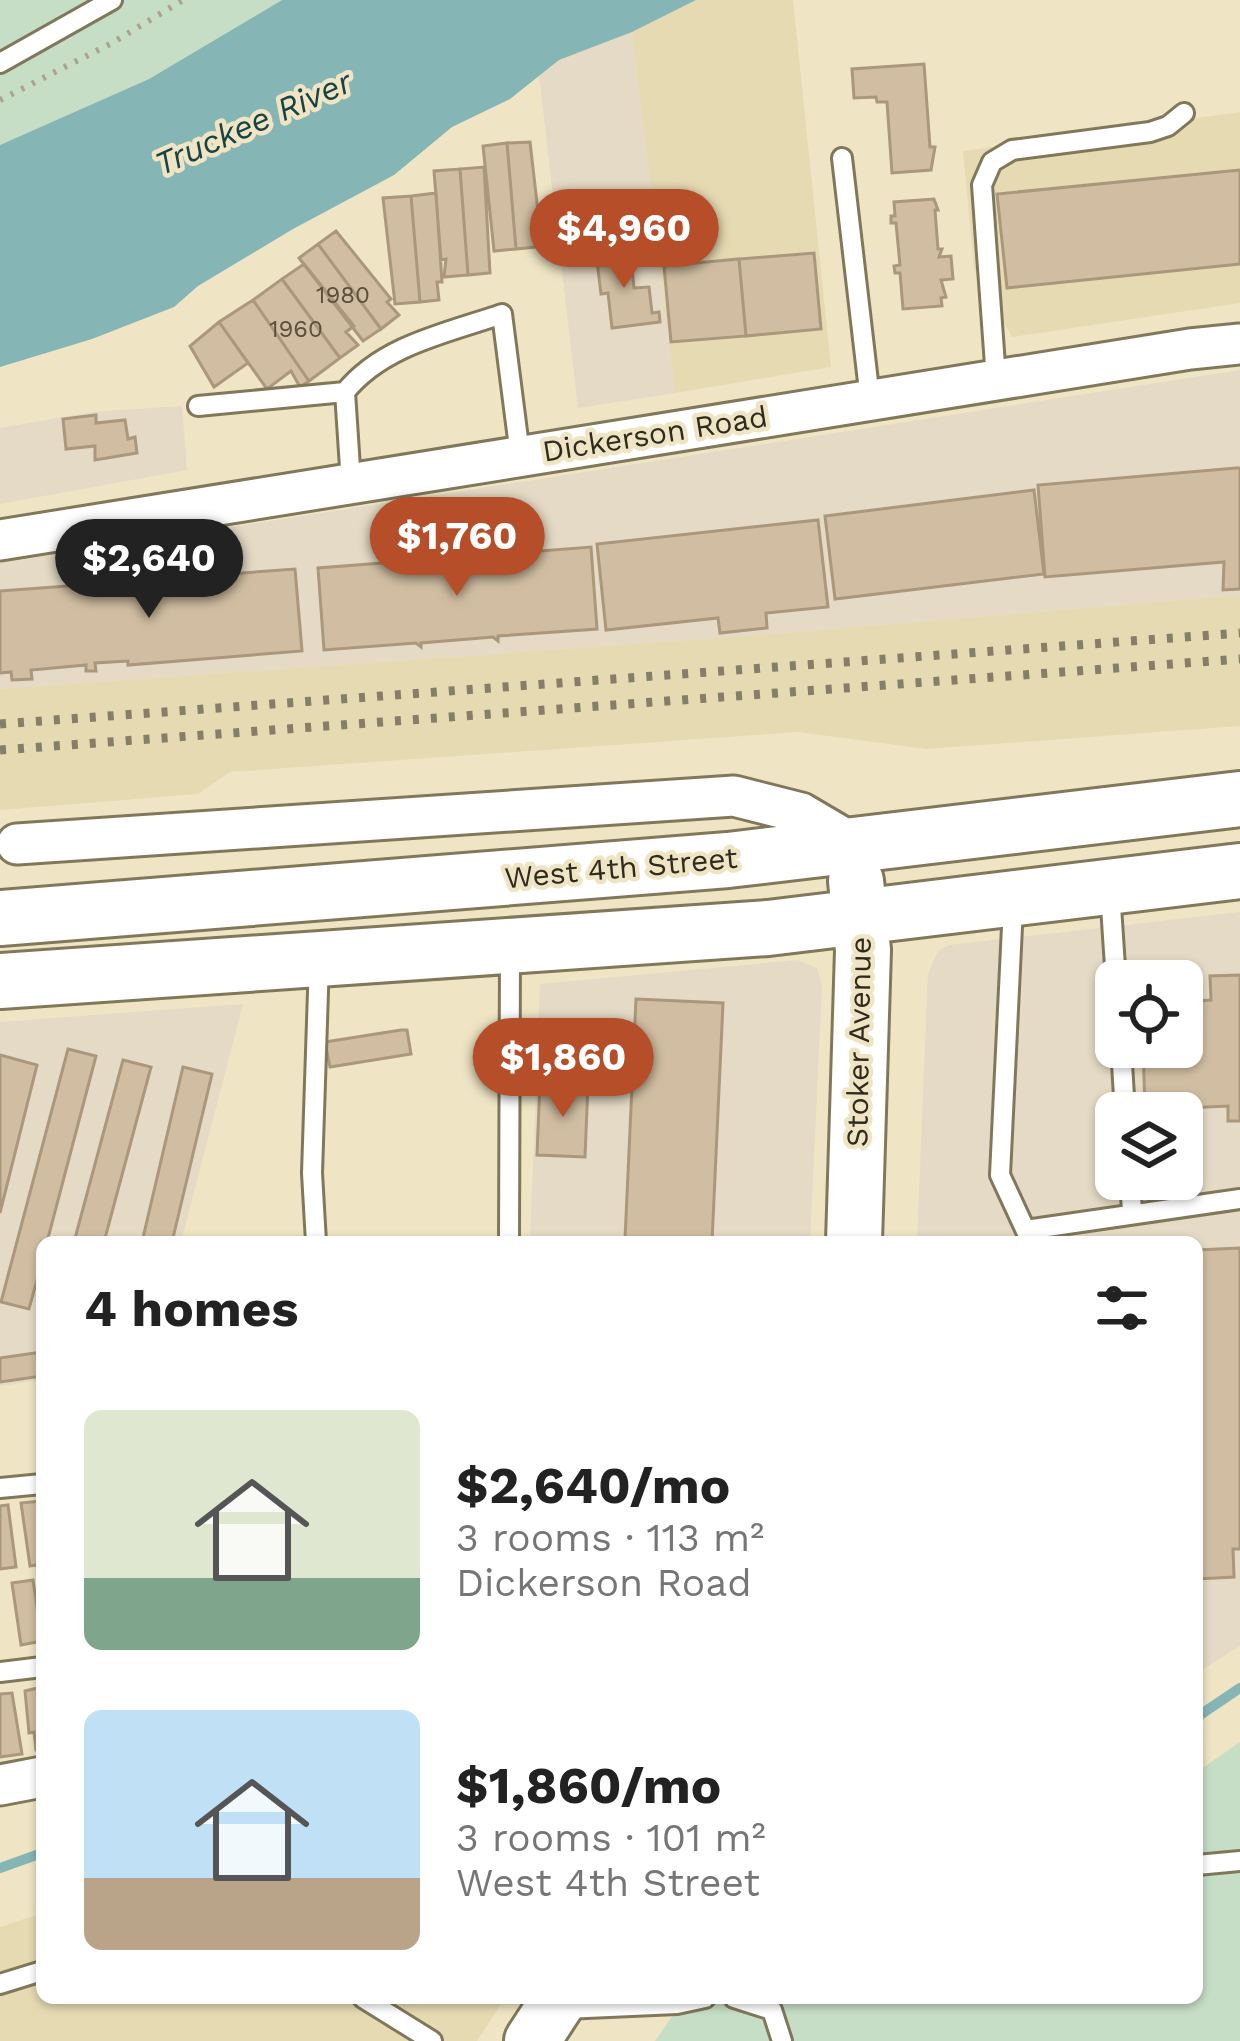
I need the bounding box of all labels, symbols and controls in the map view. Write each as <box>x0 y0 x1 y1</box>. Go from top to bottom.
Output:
water label: Truckee River <box>149 61 359 183</box>
pin: $4,960 <box>526 189 722 291</box>
text: $4,960 <box>557 205 691 250</box>
house number: 1980 <box>316 281 370 309</box>
house number: 1960 <box>269 315 323 343</box>
street label: Dickerson Road <box>540 398 770 469</box>
pin: $1,760 <box>359 497 555 599</box>
text: $1,760 <box>397 513 517 558</box>
pin: $2,640 <box>51 519 247 621</box>
text: $2,640 <box>82 535 216 580</box>
street label: West 4th Street <box>503 840 739 895</box>
street label: Stoker Avenue <box>839 937 878 1147</box>
map controls <box>1095 960 1203 1200</box>
button: locate <box>1095 960 1203 1068</box>
pin: $1,860 <box>465 1018 661 1120</box>
text: $1,860 <box>500 1034 626 1079</box>
button: layers <box>1095 1092 1203 1200</box>
icon: filters <box>1089 1275 1155 1341</box>
text: 4 homes <box>84 1279 298 1338</box>
text: $2,640/mo <box>456 1456 730 1515</box>
icon: home <box>180 1458 324 1602</box>
text: 3 rooms · 113 m² <box>456 1515 764 1560</box>
text: Dickerson Road <box>456 1560 752 1605</box>
text: $1,860/mo <box>456 1756 721 1815</box>
icon: home <box>180 1758 324 1902</box>
text: 3 rooms · 101 m² <box>456 1815 766 1860</box>
text: West 4th Street <box>456 1860 760 1905</box>

